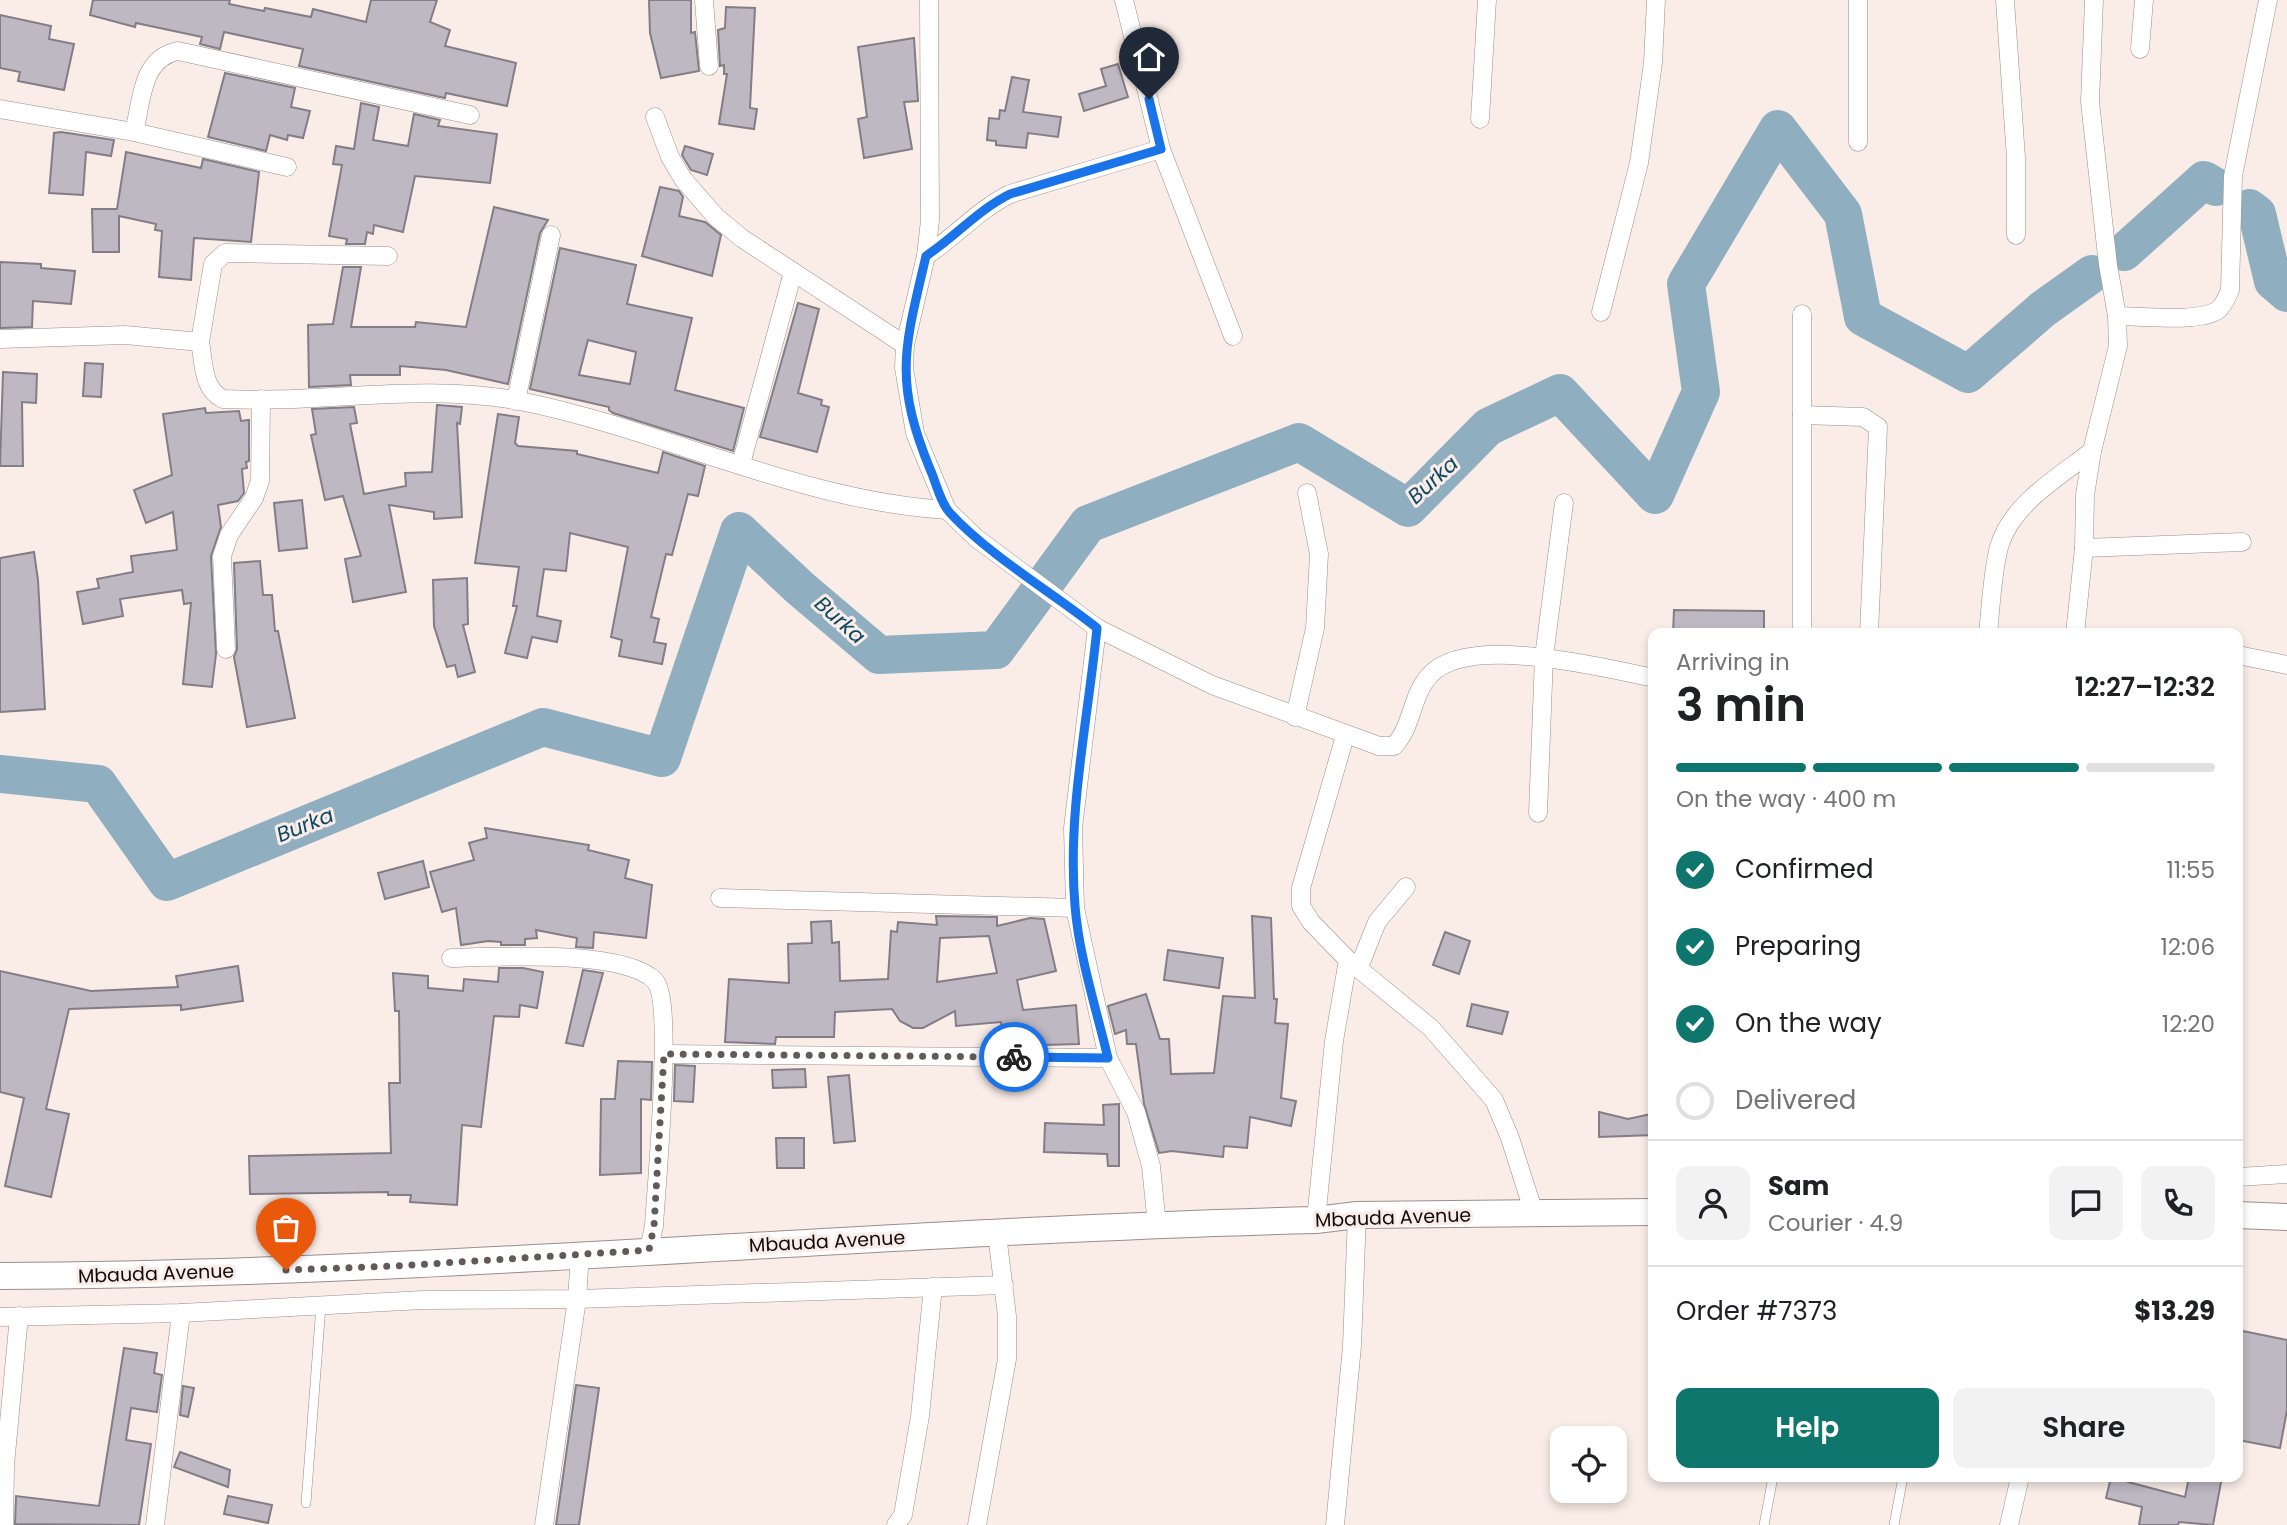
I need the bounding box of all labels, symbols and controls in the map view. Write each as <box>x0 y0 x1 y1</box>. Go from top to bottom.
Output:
pin <box>1119 27 1179 99</box>
icon: home <box>1130 38 1168 76</box>
water label: Burka <box>1401 449 1464 510</box>
water label: Burka <box>809 589 872 650</box>
text: Arriving in <box>1676 646 1790 678</box>
text: 12:27–12:32 <box>2075 669 2215 705</box>
text: 3 min <box>1676 673 1806 737</box>
text: On the way · 400 m <box>1676 783 1896 815</box>
water label: Burka <box>272 800 338 849</box>
icon: check <box>1676 851 1714 889</box>
text: Confirmed <box>1735 851 1873 887</box>
text: 11:55 <box>2166 854 2215 886</box>
icon: check <box>1676 928 1714 966</box>
text: Preparing <box>1735 928 1861 964</box>
text: 12:06 <box>2160 931 2215 963</box>
icon: check <box>1676 1005 1714 1043</box>
text: On the way <box>1735 1005 1882 1041</box>
text: 12:20 <box>2162 1008 2215 1040</box>
courier <box>979 1022 1049 1092</box>
icon: bike <box>995 1038 1033 1076</box>
text: Delivered <box>1735 1082 1856 1118</box>
button: person <box>1676 1166 1750 1240</box>
button: chat <box>2049 1166 2123 1240</box>
button: phone <box>2141 1166 2215 1240</box>
text: Sam <box>1768 1168 1829 1204</box>
pin <box>256 1198 316 1270</box>
street label: Mbauda Avenue <box>1314 1201 1472 1234</box>
text: Courier · 4.9 <box>1768 1207 1903 1239</box>
icon: bag <box>267 1209 305 1247</box>
street label: Mbauda Avenue <box>748 1224 906 1259</box>
street label: Mbauda Avenue <box>77 1257 235 1290</box>
text: Order #7373 <box>1676 1293 1837 1329</box>
text: $13.29 <box>2134 1293 2215 1329</box>
button: Help <box>1676 1388 1939 1468</box>
button: Share <box>1953 1388 2215 1468</box>
map controls <box>1550 1426 1627 1503</box>
button: locate <box>1550 1426 1627 1503</box>

